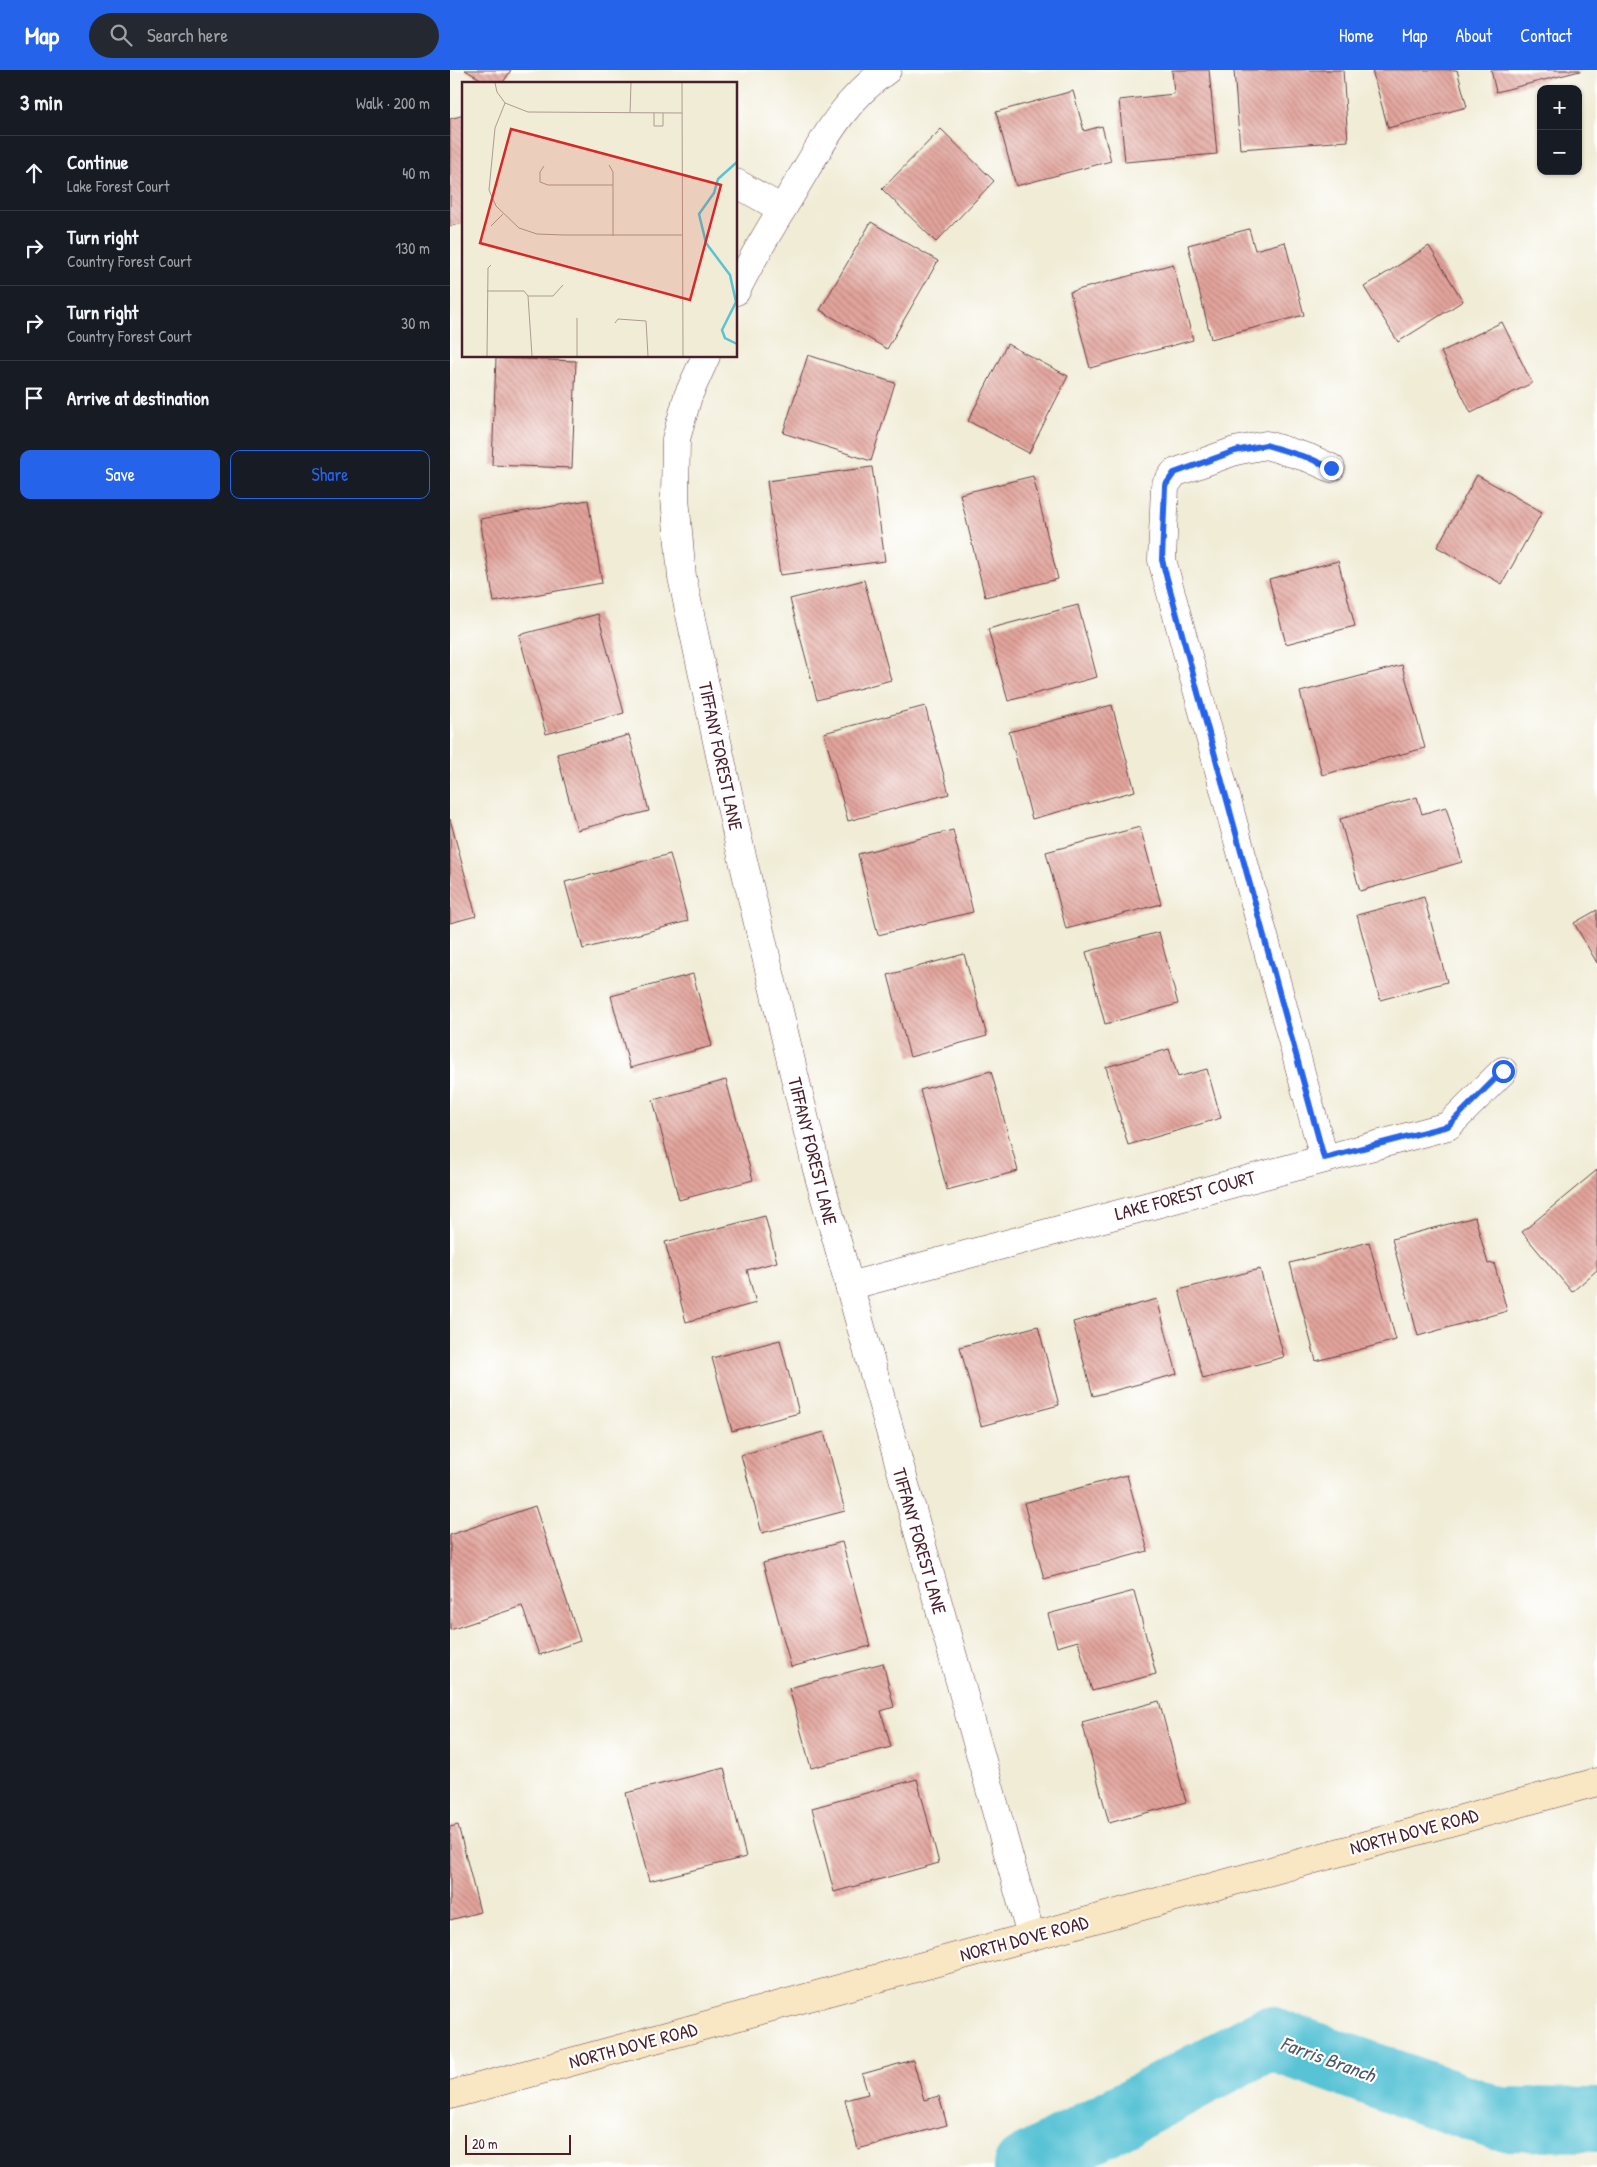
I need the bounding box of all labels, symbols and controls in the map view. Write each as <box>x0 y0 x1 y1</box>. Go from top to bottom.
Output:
search box <box>89 13 439 58</box>
text: Map <box>25 19 59 51</box>
icon: search <box>107 21 135 49</box>
text: Search here <box>147 22 228 48</box>
text: Home <box>1339 23 1374 48</box>
text: Map <box>1402 23 1427 48</box>
text: About <box>1455 23 1492 48</box>
text: Contact <box>1520 23 1572 48</box>
inset map <box>462 82 738 358</box>
map controls <box>1537 85 1582 175</box>
button: + <box>1537 85 1582 130</box>
text: 3 min <box>20 88 63 117</box>
text: Walk · 200 m <box>356 92 430 114</box>
button: − <box>1537 130 1582 175</box>
text: Continue <box>67 149 128 175</box>
icon: ahead <box>20 159 48 187</box>
text: 40 m <box>402 162 430 184</box>
text: Lake Forest Court <box>67 175 170 197</box>
text: Turn right <box>67 224 138 250</box>
icon: right <box>20 234 48 262</box>
text: 130 m <box>395 237 430 259</box>
text: Country Forest Court <box>67 250 192 272</box>
text: Turn right <box>67 299 138 325</box>
icon: right <box>20 309 48 337</box>
text: 30 m <box>401 312 430 334</box>
text: Country Forest Court <box>67 325 192 347</box>
icon: arrive <box>20 384 48 412</box>
text: Arrive at destination <box>67 385 209 411</box>
button: Save <box>20 450 220 499</box>
button: Share <box>230 450 430 499</box>
route end <box>1320 457 1343 480</box>
street label: TIFFANY FOREST LANE <box>693 679 750 833</box>
route start <box>1492 1060 1515 1083</box>
street label: TIFFANY FOREST LANE <box>782 1074 844 1228</box>
street label: LAKE FOREST COURT <box>1112 1163 1259 1226</box>
street label: TIFFANY FOREST LANE <box>887 1465 954 1618</box>
street label: NORTH DOVE ROAD <box>1347 1801 1481 1861</box>
street label: NORTH DOVE ROAD <box>957 1908 1091 1968</box>
street label: NORTH DOVE ROAD <box>566 2015 700 2075</box>
water label: Farris Branch <box>1277 2029 1381 2089</box>
scale bar <box>465 2132 571 2155</box>
text: 20 m <box>472 2134 498 2153</box>

